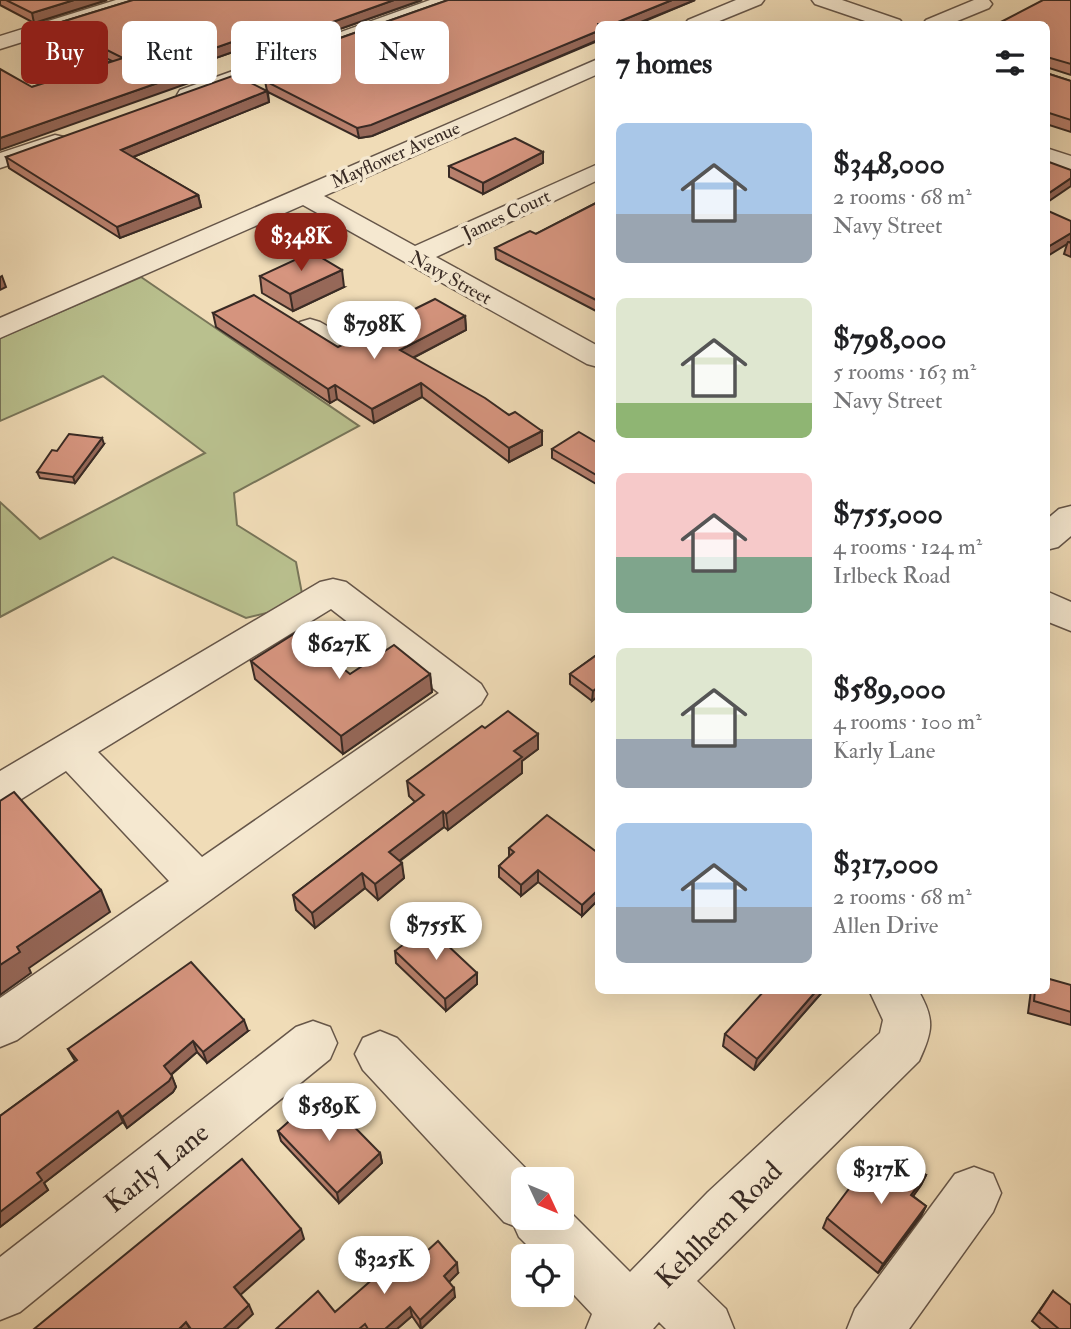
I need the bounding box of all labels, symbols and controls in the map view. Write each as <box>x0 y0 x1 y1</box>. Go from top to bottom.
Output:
chip: Buy <box>21 21 108 84</box>
chip: Rent <box>122 21 217 84</box>
chip: Filters <box>231 21 341 84</box>
chip: New <box>355 21 449 84</box>
icon: filters <box>991 44 1029 82</box>
text: 7 homes <box>616 45 712 82</box>
street label: Mayflower Avenue <box>327 116 464 194</box>
text: $348,000 <box>833 145 945 182</box>
icon: home <box>672 151 756 235</box>
text: 2 rooms · 68 m² <box>833 182 972 211</box>
street label: James Court <box>458 184 554 246</box>
text: Navy Street <box>833 211 942 240</box>
pin: $348K <box>252 214 350 273</box>
text: $348K <box>270 221 332 250</box>
street label: Navy Street <box>405 245 496 310</box>
pin: $798K <box>325 302 423 361</box>
text: $798K <box>343 309 405 338</box>
text: $798,000 <box>833 320 946 357</box>
icon: home <box>672 326 756 410</box>
text: 5 rooms · 163 m² <box>833 357 976 386</box>
text: Navy Street <box>833 386 942 415</box>
text: $755,000 <box>833 495 943 532</box>
icon: home <box>672 501 756 585</box>
text: 4 rooms · 124 m² <box>833 532 982 561</box>
text: Irlbeck Road <box>833 561 951 590</box>
pin: $627K <box>290 622 388 681</box>
text: $627K <box>308 629 370 658</box>
text: $589,000 <box>833 670 946 707</box>
icon: home <box>672 676 756 760</box>
text: 4 rooms · 100 m² <box>833 707 982 736</box>
text: Karly Lane <box>833 736 935 765</box>
text: $317,000 <box>833 845 939 882</box>
icon: home <box>672 851 756 935</box>
text: 2 rooms · 68 m² <box>833 882 972 911</box>
pin: $755K <box>387 902 485 962</box>
text: $755K <box>406 910 466 939</box>
text: Allen Drive <box>833 911 938 940</box>
pin: $589K <box>280 1084 378 1143</box>
text: $589K <box>298 1091 360 1120</box>
street label: Karly Lane <box>98 1115 217 1221</box>
pin: $317K <box>832 1146 930 1206</box>
street label: Kehlhem Road <box>648 1154 790 1296</box>
text: $317K <box>853 1154 909 1183</box>
north arrow <box>511 1167 574 1230</box>
map controls <box>511 1167 574 1307</box>
pin: $325K <box>335 1236 433 1296</box>
text: $325K <box>354 1244 414 1273</box>
button: locate <box>511 1244 574 1307</box>

